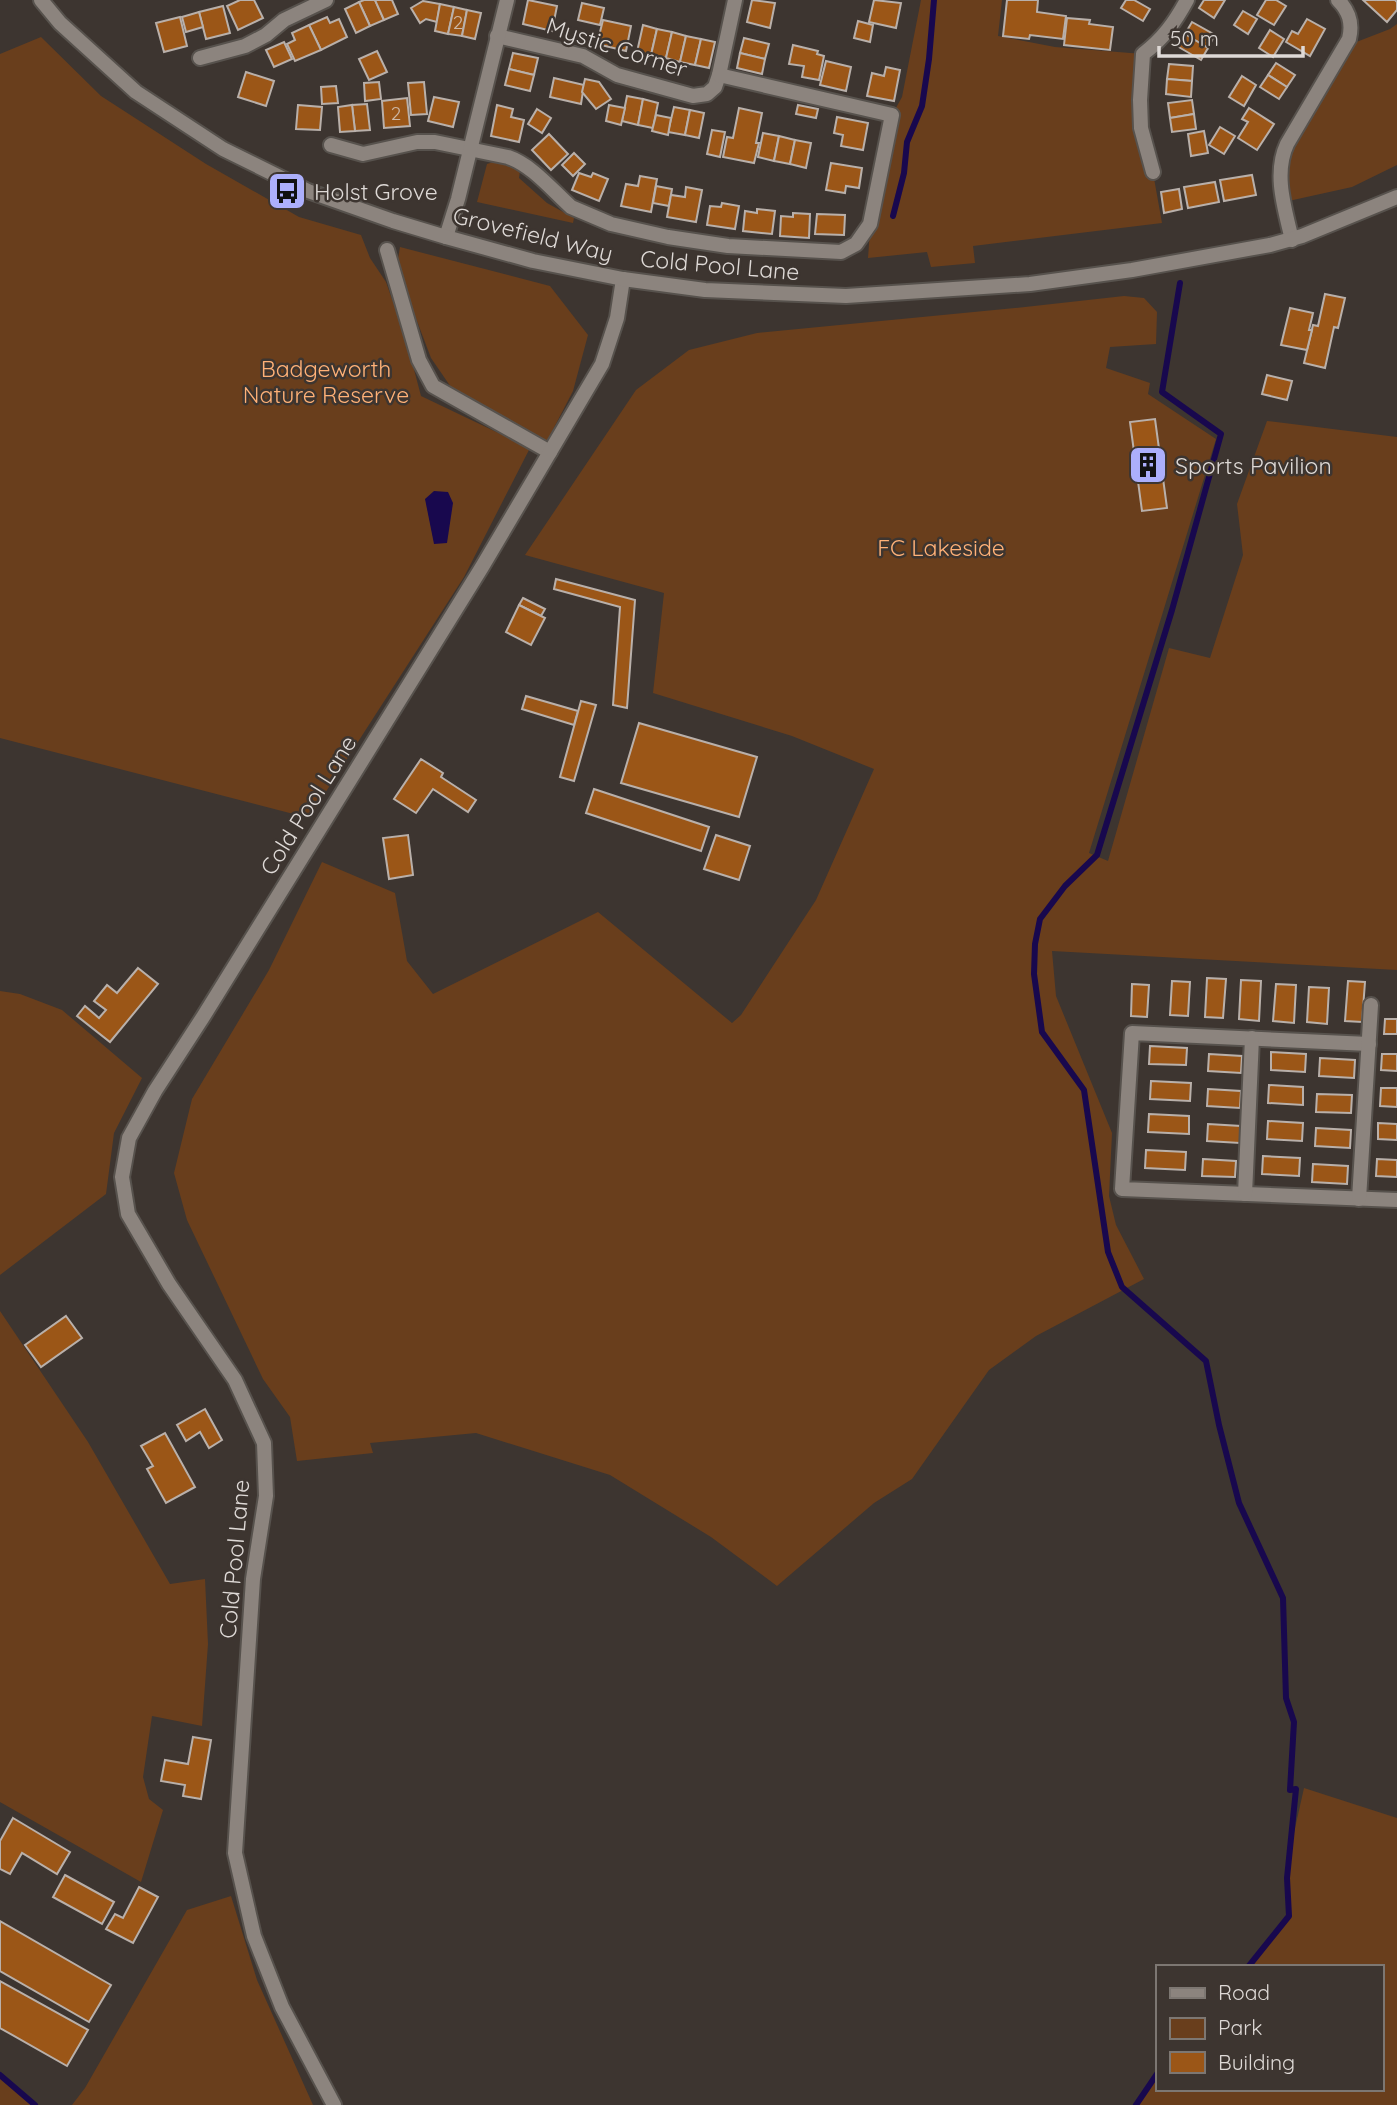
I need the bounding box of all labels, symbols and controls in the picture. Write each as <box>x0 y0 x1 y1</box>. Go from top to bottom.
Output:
house number: 2 <box>453 10 463 34</box>
street label: Mystic Corner <box>543 11 691 83</box>
scale bar <box>1159 14 1302 58</box>
text: 50 m <box>1170 25 1219 51</box>
house number: 2 <box>391 101 401 125</box>
bus stop icon: Holst Grove <box>266 170 308 212</box>
place label: Holst Grove <box>314 177 438 206</box>
street label: Grovefield Way <box>450 200 616 268</box>
street label: Cold Pool Lane <box>639 244 801 286</box>
park label: Badgeworth Nature Reserve <box>243 354 409 409</box>
building icon: Sports Pavilion <box>1127 444 1169 486</box>
place label: Sports Pavilion <box>1175 451 1332 480</box>
park label: FC Lakeside <box>877 533 1005 562</box>
street label: Cold Pool Lane <box>253 730 363 880</box>
street label: Cold Pool Lane <box>213 1478 255 1640</box>
legend <box>1156 1965 1383 2091</box>
text: Road <box>1218 1979 1270 2005</box>
text: Park <box>1218 2014 1262 2040</box>
text: Building <box>1218 2049 1295 2075</box>

